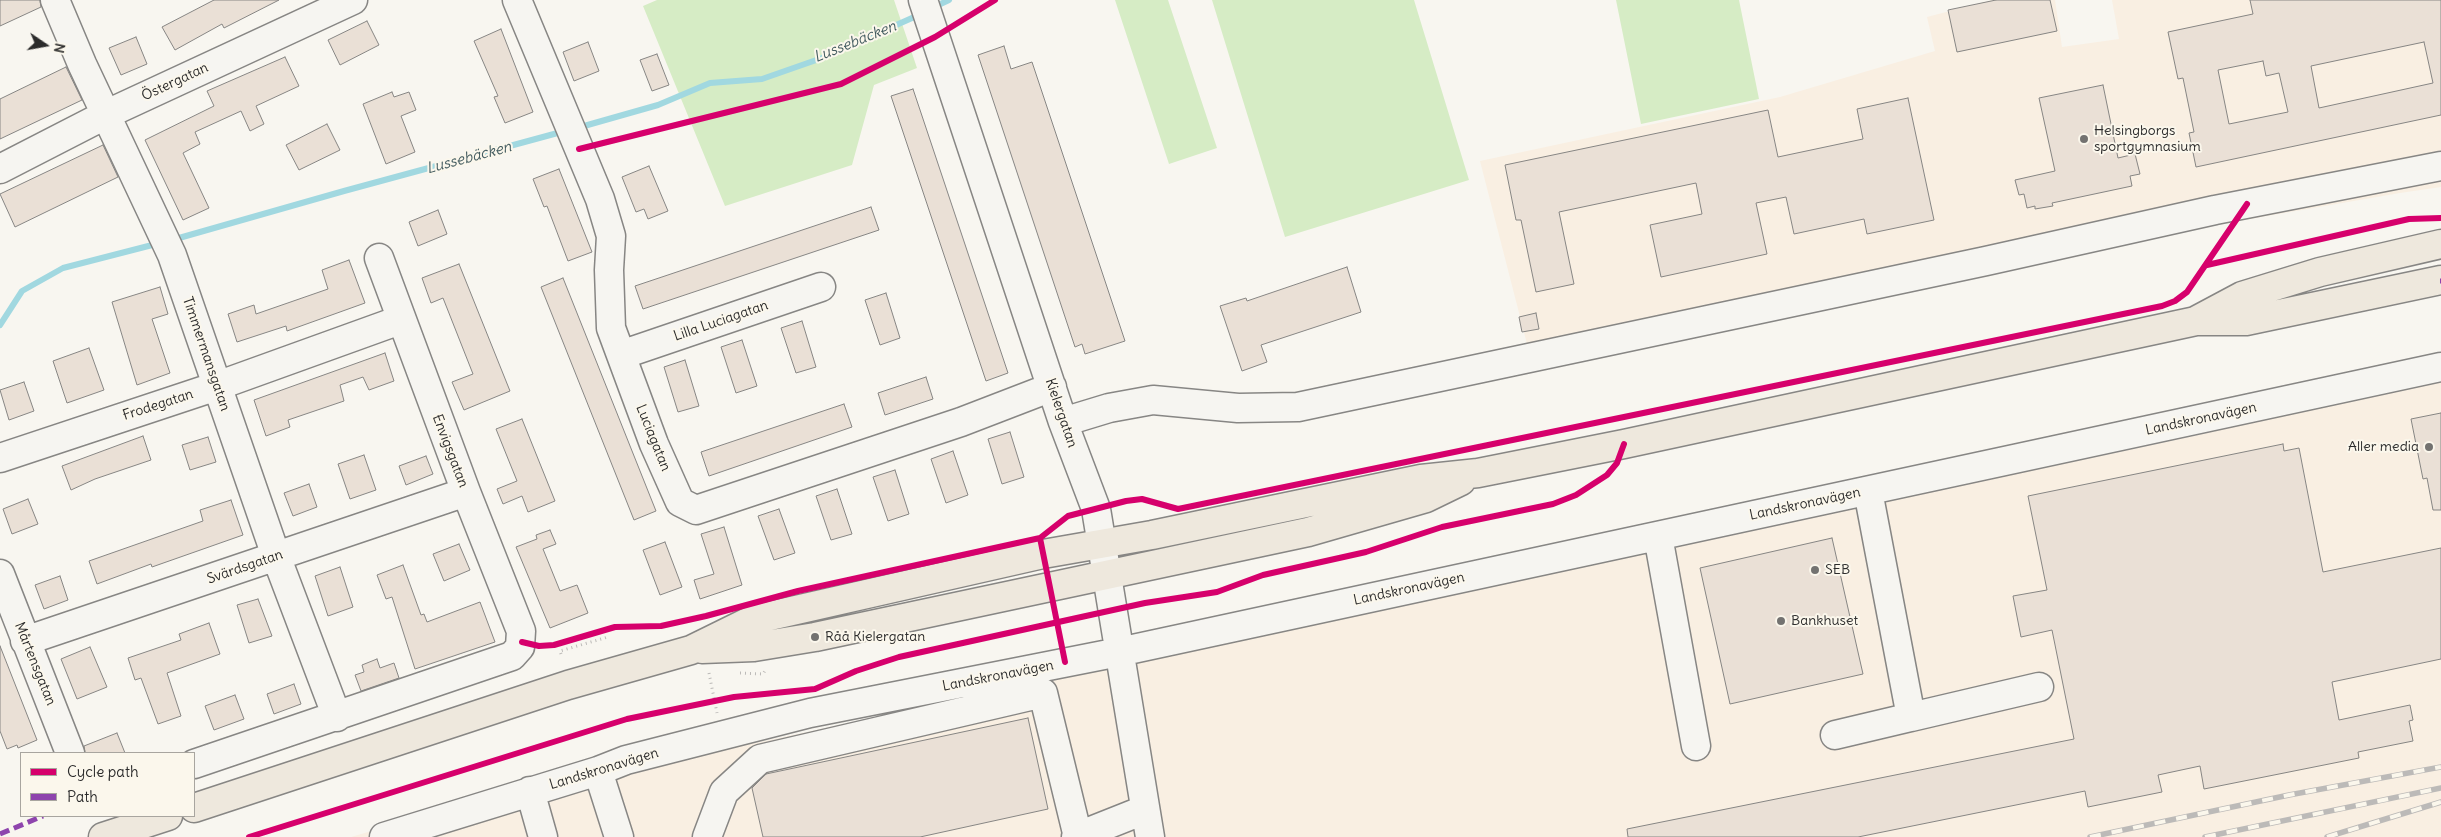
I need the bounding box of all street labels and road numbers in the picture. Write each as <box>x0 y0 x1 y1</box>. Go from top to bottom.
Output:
street label: Östergatan <box>139 59 211 105</box>
street label: Timmermansgatan <box>179 295 233 413</box>
street label: Lilla Luciagatan <box>672 297 770 345</box>
street label: Kielergatan <box>1041 376 1081 450</box>
street label: Frodegatan <box>121 386 195 424</box>
street label: Landskronavägen <box>2144 399 2258 439</box>
street label: Luciagatan <box>632 402 674 474</box>
street label: Envigsgatan <box>428 412 472 490</box>
street label: Landskronavägen <box>1748 484 1862 524</box>
street label: Svärdsgatan <box>205 546 285 588</box>
street label: Landskronavägen <box>1352 569 1466 609</box>
street label: Mårtensgatan <box>11 620 59 708</box>
street label: Landskronavägen <box>941 657 1055 695</box>
street label: Landskronavägen <box>547 744 661 794</box>

